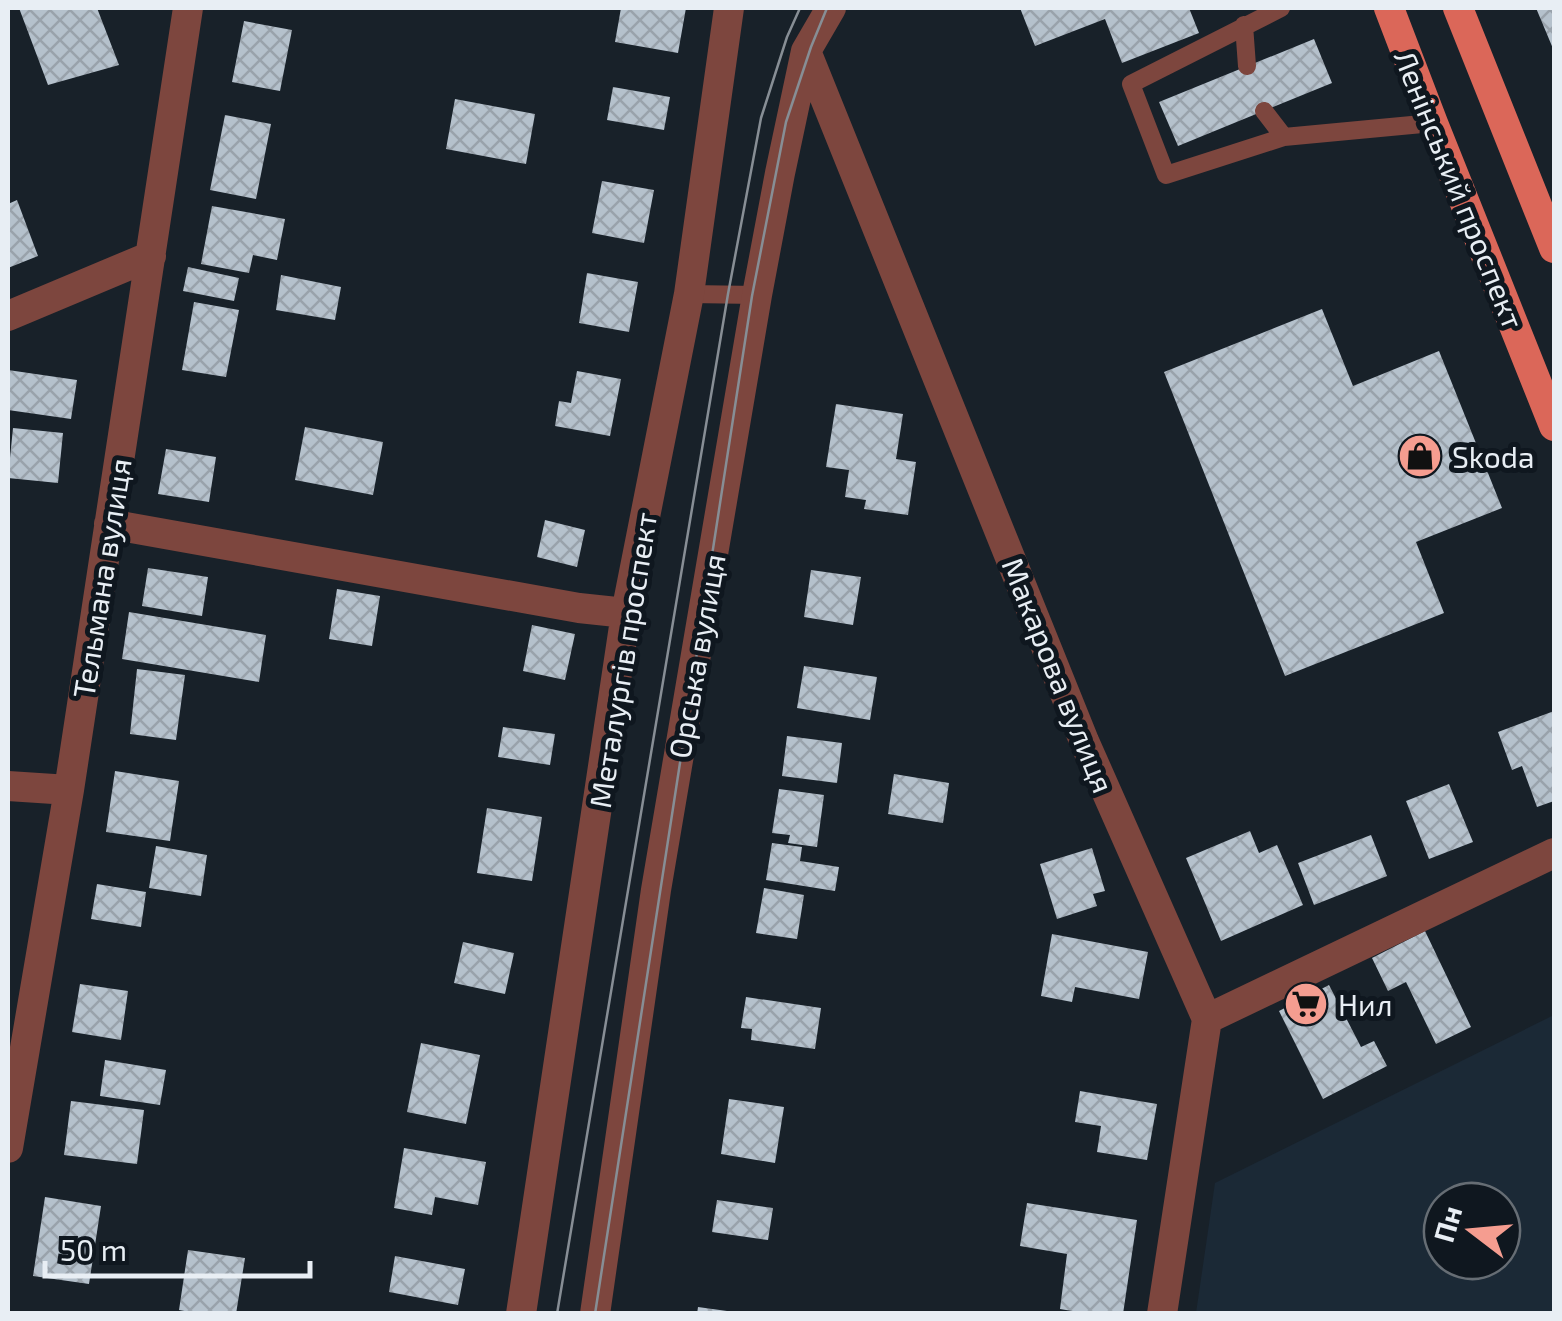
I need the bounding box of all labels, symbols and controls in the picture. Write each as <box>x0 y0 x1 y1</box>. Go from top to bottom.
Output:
street label: Ленінський проспект <box>1388 44 1532 334</box>
shop icon: Skoda <box>1397 433 1443 479</box>
place label: Skoda <box>1452 438 1534 474</box>
street label: Тельмана вулиця <box>64 456 139 701</box>
street label: Металургів проспект <box>581 510 664 811</box>
street label: Орська вулиця <box>660 551 733 761</box>
street label: Макарова вулиця <box>995 552 1123 798</box>
supermarket icon: Нил <box>1283 981 1329 1027</box>
place label: Нил <box>1338 986 1393 1022</box>
north arrow <box>1422 1181 1522 1281</box>
text: Пн <box>1426 1202 1468 1246</box>
scale bar <box>45 1216 310 1278</box>
text: 50 m <box>60 1231 127 1267</box>

